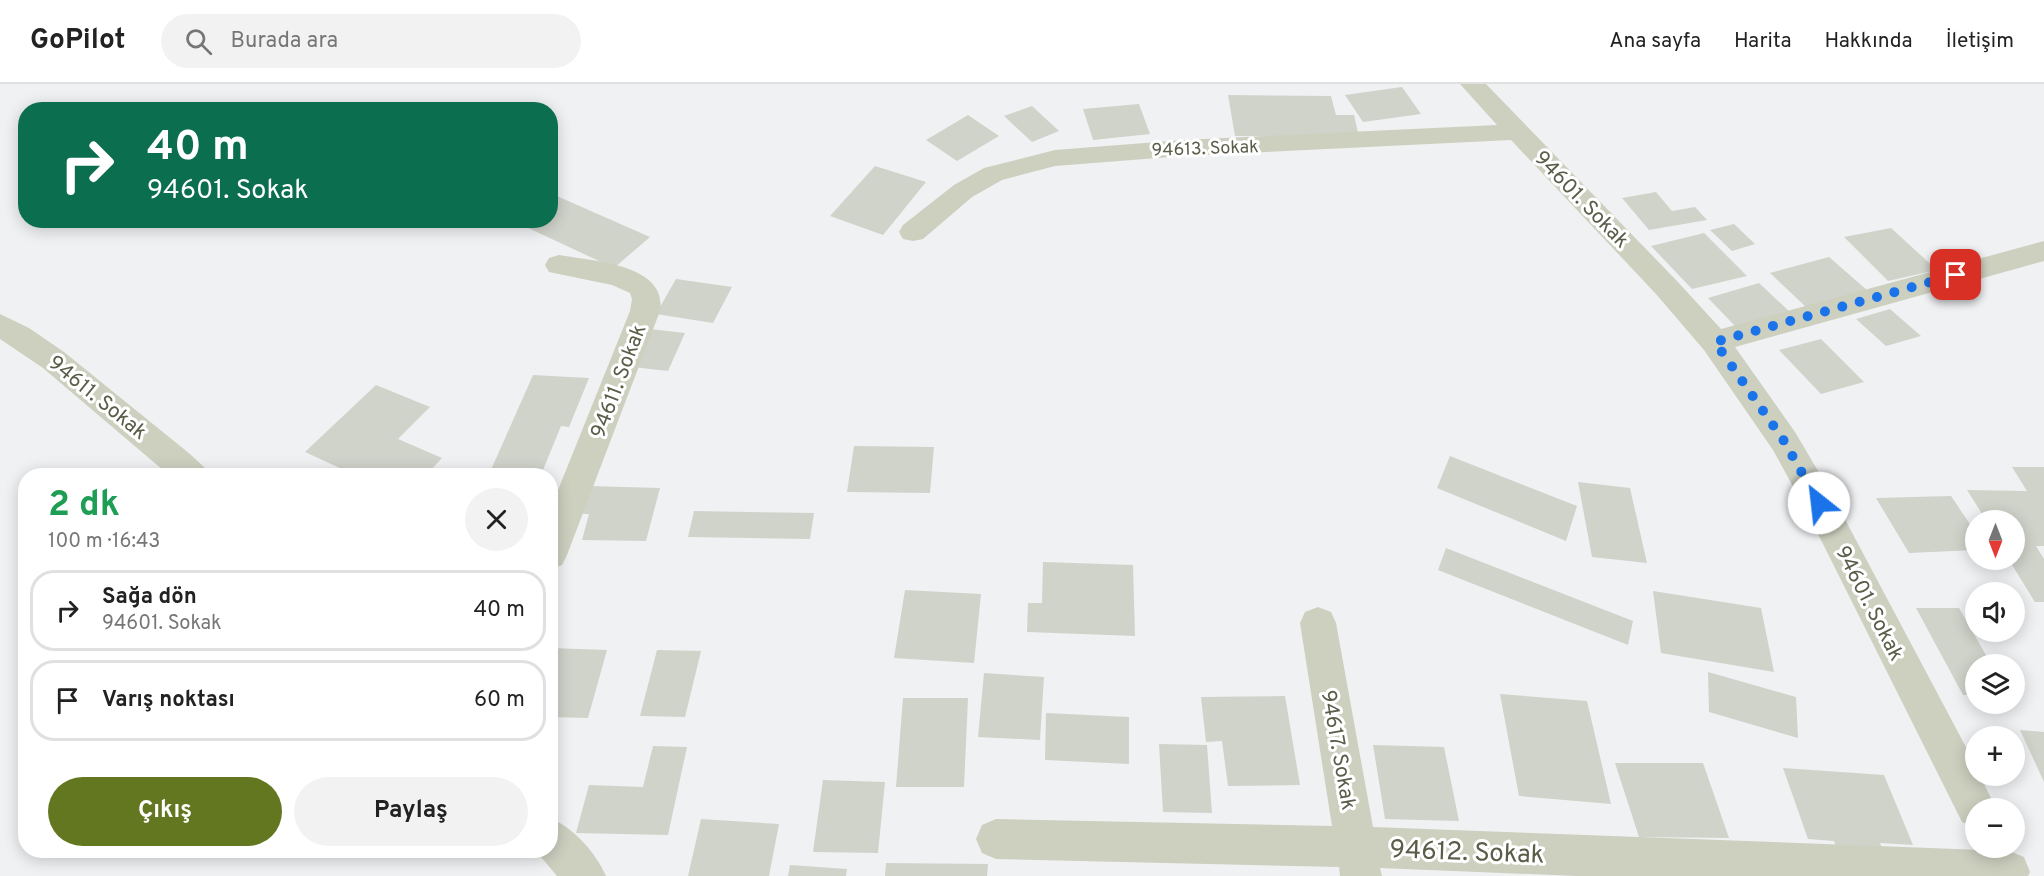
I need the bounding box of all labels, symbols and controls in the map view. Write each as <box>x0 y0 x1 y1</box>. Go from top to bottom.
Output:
search box <box>161 14 581 68</box>
text: GoPilot <box>30 23 125 59</box>
icon: search <box>182 25 215 58</box>
text: Burada ara <box>230 28 338 55</box>
text: Ana sayfa <box>1609 28 1701 55</box>
text: Harita <box>1734 28 1792 55</box>
text: Hakkında <box>1825 28 1913 55</box>
text: İletişim <box>1946 28 2014 55</box>
text: 40 m <box>147 122 249 175</box>
icon: right <box>48 126 126 204</box>
street label: 94613. Sokak <box>1151 136 1259 163</box>
street label: 94601. Sokak <box>1528 145 1634 255</box>
text: 94601. Sokak <box>147 174 309 208</box>
pin <box>1930 249 1981 300</box>
icon: arrive <box>1939 258 1972 291</box>
street label: 94611. Sokak <box>585 321 654 442</box>
street label: 94611. Sokak <box>42 350 152 446</box>
position arrow <box>1787 471 1851 535</box>
text: 2 dk <box>48 483 120 529</box>
button: close <box>465 488 528 551</box>
north arrow <box>1965 510 2025 570</box>
map controls <box>1965 510 2025 858</box>
text: 100 m · 16:43 <box>48 529 160 555</box>
street label: 94601. Sokak <box>1828 542 1909 666</box>
button: sound <box>1965 582 2025 642</box>
text: Sağa dön <box>102 584 197 611</box>
icon: right <box>51 594 84 627</box>
text: 40 m <box>473 597 525 624</box>
text: 94601. Sokak <box>102 611 222 637</box>
button: layers <box>1965 654 2025 714</box>
icon: arrive <box>51 684 84 717</box>
text: Varış noktası <box>102 687 235 714</box>
text: 60 m <box>474 687 525 714</box>
street label: 94617. Sokak <box>1314 688 1361 812</box>
button: + <box>1965 726 2025 786</box>
button: Çıkış <box>48 777 282 846</box>
button: Paylaş <box>294 777 528 846</box>
button: − <box>1965 798 2025 858</box>
street label: 94612. Sokak <box>1389 834 1545 873</box>

